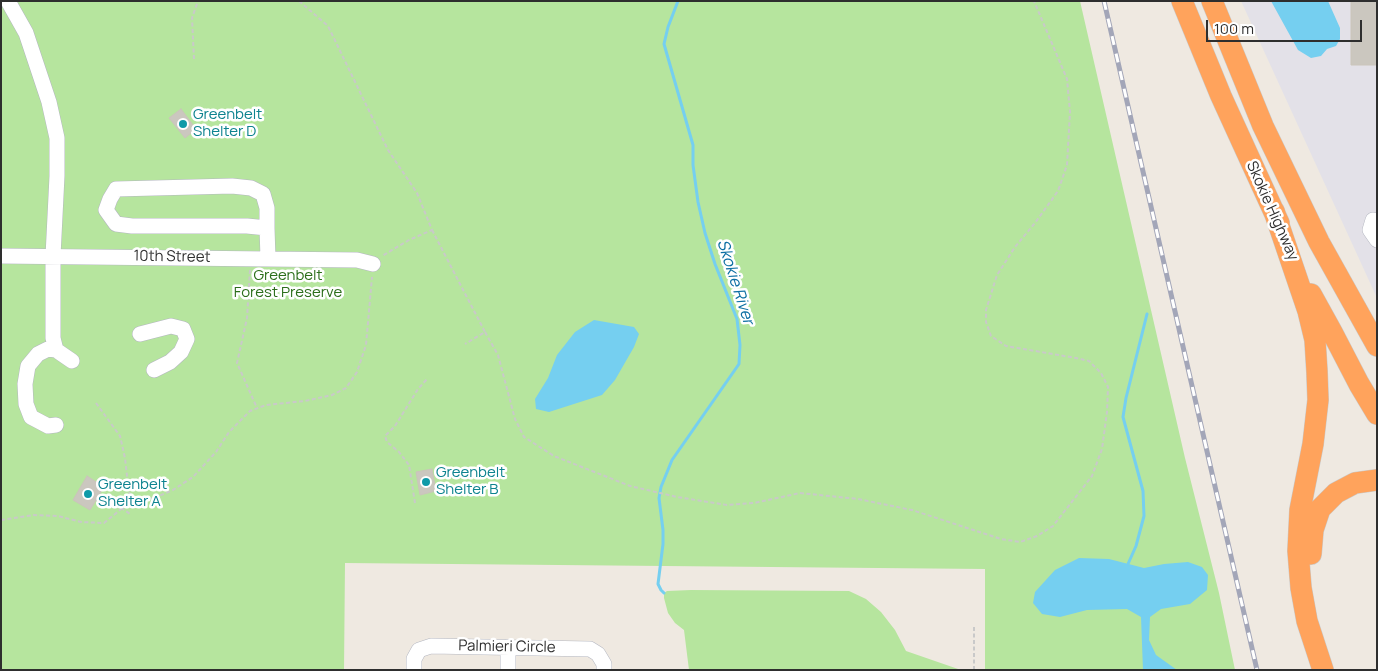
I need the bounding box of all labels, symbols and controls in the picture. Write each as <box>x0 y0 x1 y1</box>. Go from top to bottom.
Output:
scale bar <box>1208 10 1364 42</box>
text: 100 m <box>1214 18 1254 39</box>
place label: Greenbelt Shelter D <box>193 106 262 141</box>
marker: Greenbelt Shelter D <box>177 118 189 130</box>
street label: Skokie Highway <box>1242 159 1302 263</box>
water label: Skokie River <box>712 237 758 327</box>
street label: 10th Street <box>133 247 211 267</box>
park label: Greenbelt Forest Preserve <box>234 267 342 302</box>
place label: Greenbelt Shelter B <box>436 464 505 499</box>
place label: Greenbelt Shelter A <box>98 476 167 511</box>
marker: Greenbelt Shelter B <box>420 476 432 488</box>
marker: Greenbelt Shelter A <box>82 488 94 500</box>
street label: Palmieri Circle <box>458 637 556 657</box>

